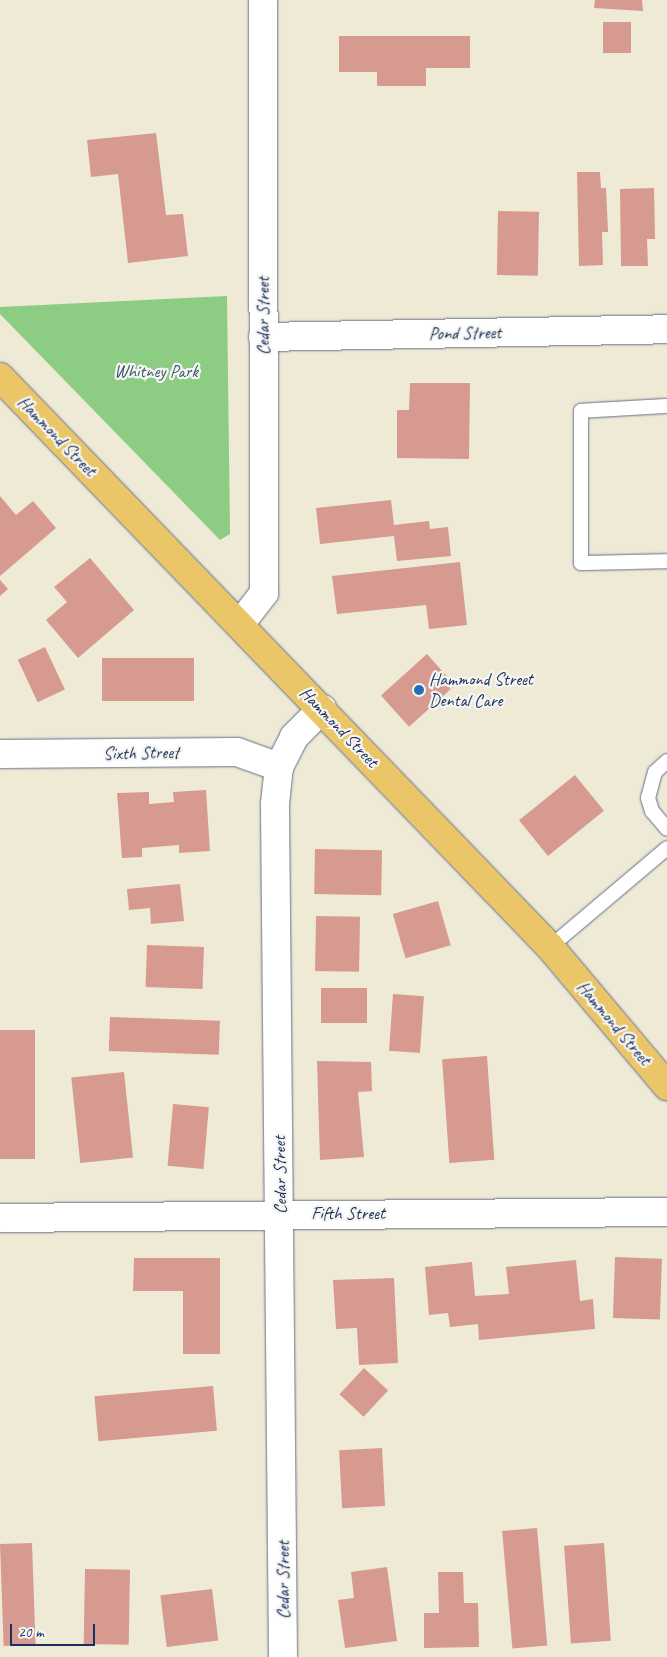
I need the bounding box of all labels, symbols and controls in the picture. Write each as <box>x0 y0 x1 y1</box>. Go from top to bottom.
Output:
street label: Cedar Street <box>252 277 274 355</box>
street label: Pond Street <box>428 322 502 344</box>
park label: Whitney Park <box>114 360 198 382</box>
street label: Hammond Street <box>13 391 101 481</box>
place label: Hammond Street Dental Care <box>429 669 533 712</box>
street label: Hammond Street <box>295 682 383 772</box>
marker: Hammond Street Dental Care <box>413 684 425 696</box>
street label: Sixth Street <box>103 742 179 764</box>
street label: Hammond Street <box>572 976 656 1070</box>
street label: Cedar Street <box>269 1135 291 1215</box>
street label: Fifth Street <box>311 1202 385 1224</box>
street label: Cedar Street <box>272 1541 294 1619</box>
scale bar <box>12 1614 98 1646</box>
text: 20 m <box>18 1623 44 1642</box>

